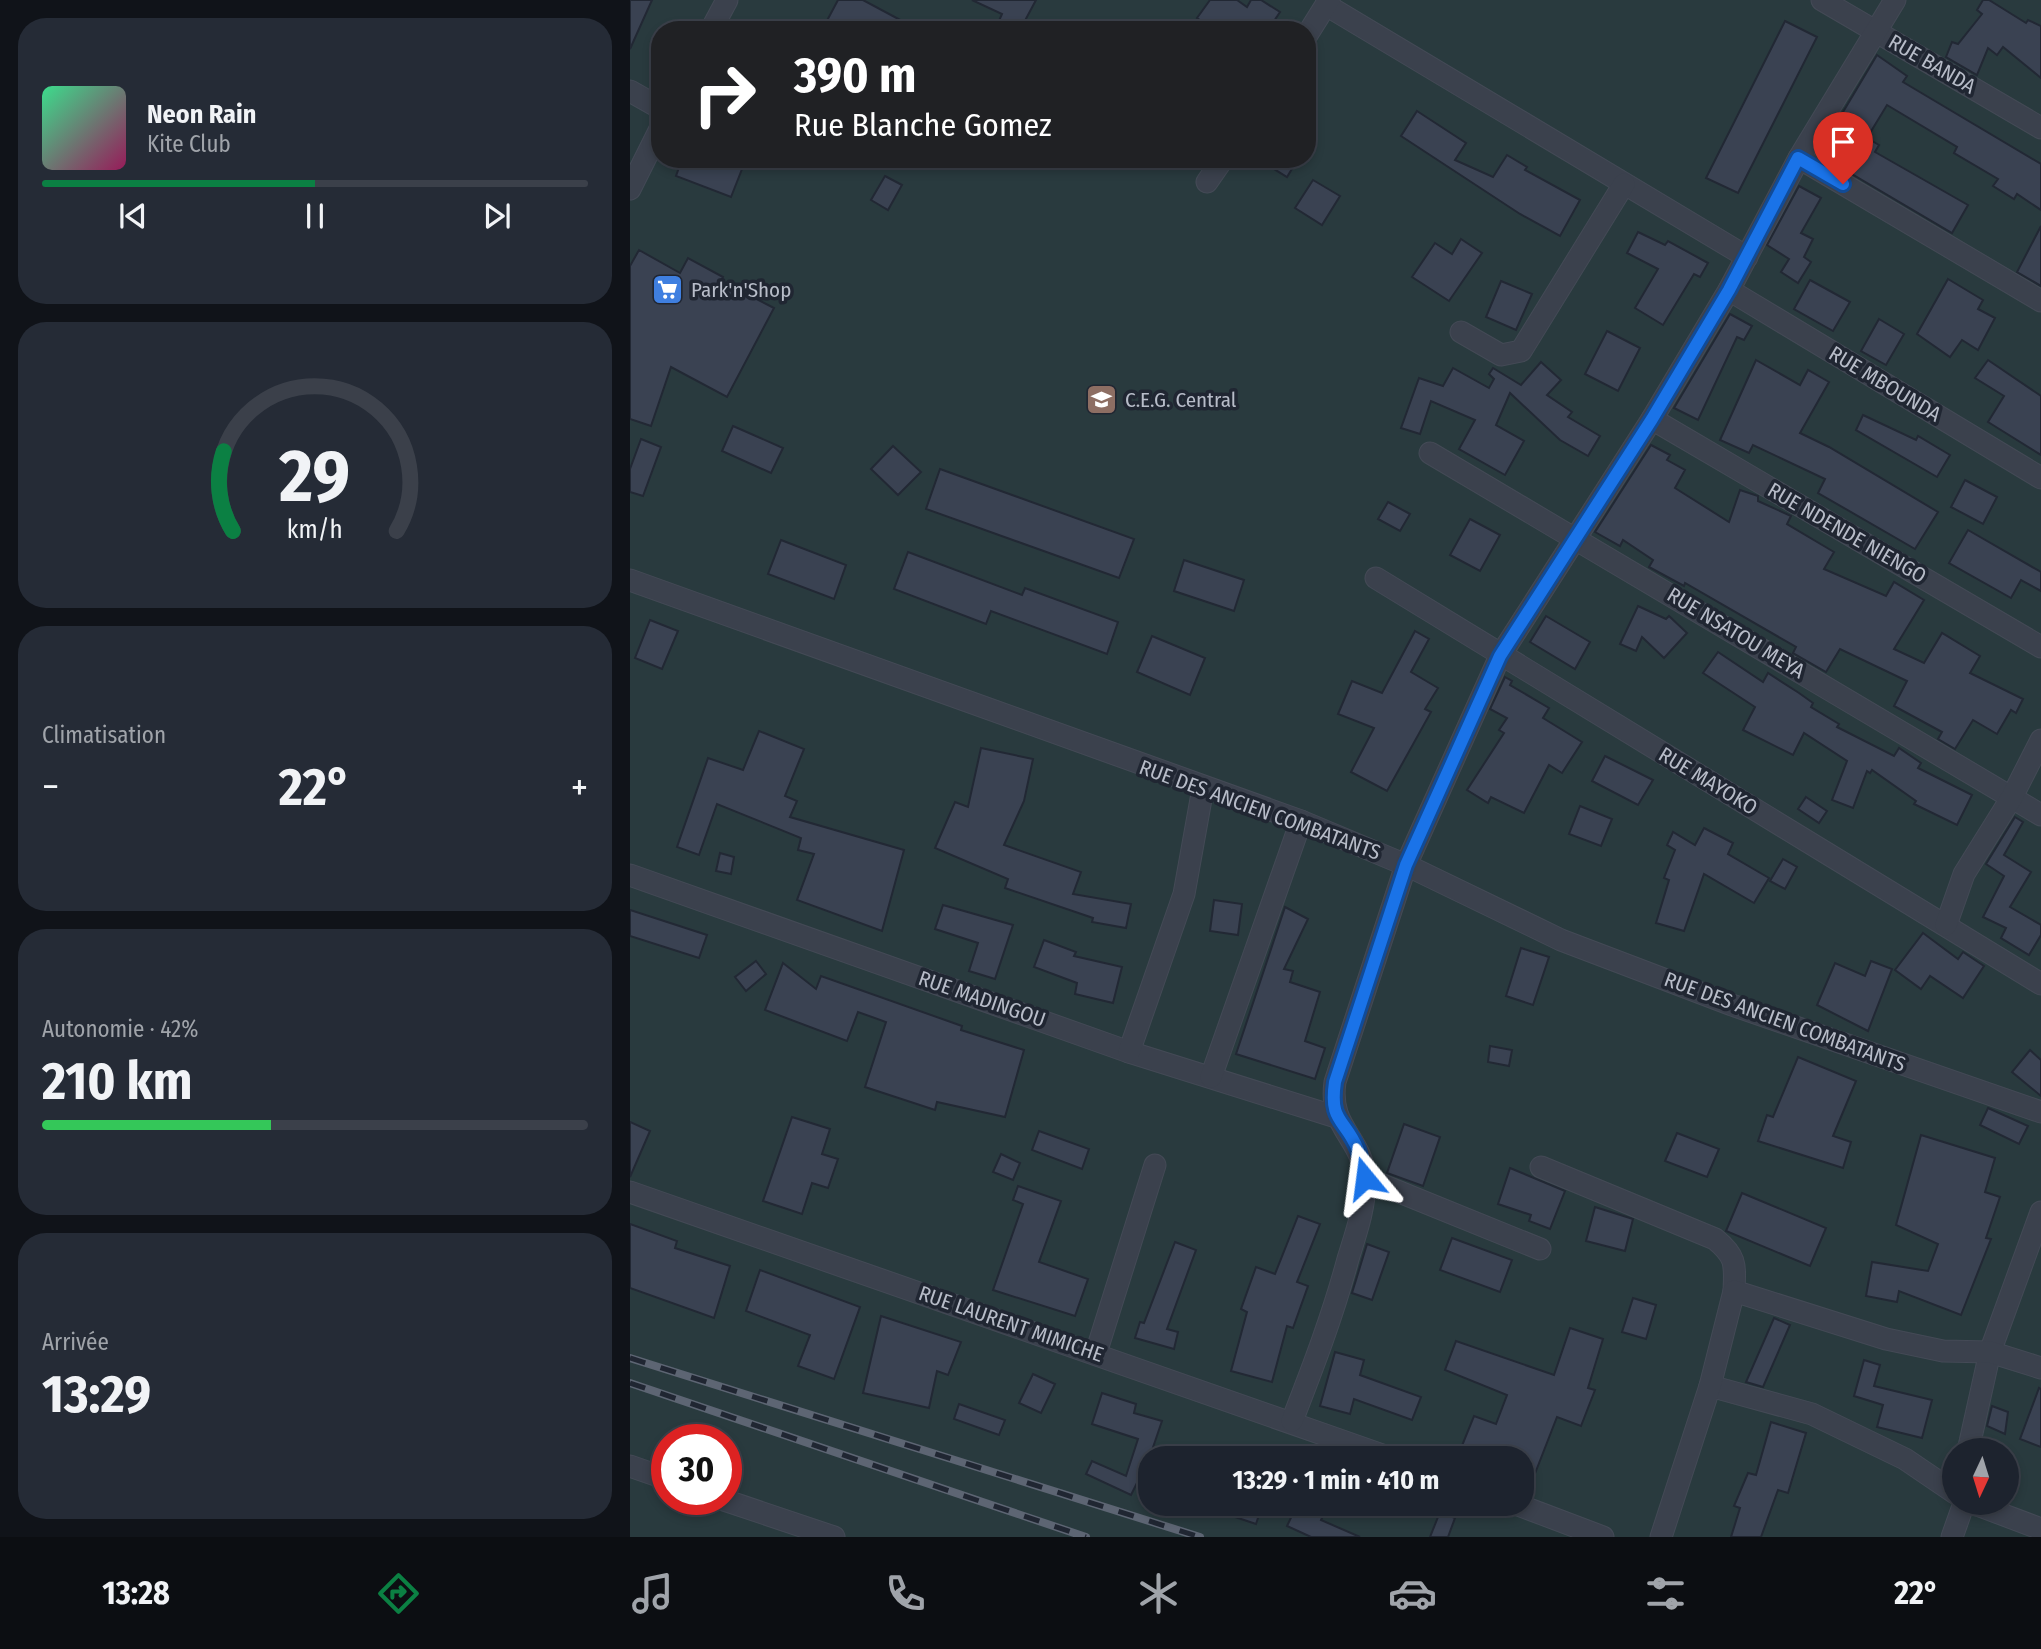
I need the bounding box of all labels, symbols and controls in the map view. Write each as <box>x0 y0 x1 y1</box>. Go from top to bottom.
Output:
street label: RUE BANDA <box>1884 29 1980 99</box>
text: 390 m <box>794 46 916 105</box>
icon: right <box>679 49 770 140</box>
text: Neon Rain <box>147 99 256 130</box>
text: Rue Blanche Gomez <box>794 106 1052 144</box>
pin <box>1813 112 1873 184</box>
icon: arrive <box>1824 123 1862 161</box>
text: Kite Club <box>147 130 231 158</box>
icon: previous <box>114 197 152 235</box>
icon: pause <box>296 197 334 235</box>
icon: next <box>478 197 516 235</box>
supermarket icon: Park'n'Shop <box>651 273 685 307</box>
place label: Park'n'Shop <box>691 277 791 303</box>
street label: RUE MBOUNDA <box>1824 340 1946 428</box>
school or university icon: C.E.G. Central <box>1085 383 1119 417</box>
place label: C.E.G. Central <box>1125 387 1237 413</box>
text: 29 <box>279 433 350 520</box>
street label: RUE NDENDE NIENGO <box>1763 477 1931 589</box>
text: km/h <box>287 514 343 544</box>
street label: RUE NSATOU MEYA <box>1662 582 1810 684</box>
text: Climatisation <box>42 721 166 749</box>
street label: RUE MAYOKO <box>1654 741 1762 821</box>
street label: RUE DES ANCIEN COMBATANTS <box>1136 754 1384 866</box>
text: 22° <box>279 756 351 819</box>
text: − <box>42 764 59 810</box>
text: + <box>571 764 588 810</box>
street label: RUE MADINGOU <box>915 965 1049 1033</box>
street label: RUE DES ANCIEN COMBATANTS <box>1661 966 1909 1078</box>
text: Autonomie · 42% <box>42 1015 198 1043</box>
text: 210 km <box>42 1050 193 1113</box>
position arrow <box>1328 1141 1402 1215</box>
street label: RUE LAURENT MIMICHE <box>915 1280 1107 1368</box>
text: Arrivée <box>42 1328 109 1356</box>
text: 13:29 <box>42 1363 151 1426</box>
speed limit sign: 30 <box>651 1424 742 1515</box>
north arrow <box>1942 1438 2020 1516</box>
map controls <box>1942 1438 2019 1515</box>
text: 13:29 · 1 min · 410 m <box>1233 1465 1439 1496</box>
icon: directions <box>374 1569 423 1618</box>
icon: music <box>628 1569 677 1618</box>
icon: phone <box>881 1569 930 1618</box>
icon: climate <box>1134 1569 1183 1618</box>
icon: car <box>1388 1569 1437 1618</box>
icon: filters <box>1641 1569 1690 1618</box>
text: 13:28 <box>102 1574 170 1612</box>
text: 22° <box>1894 1574 1939 1612</box>

